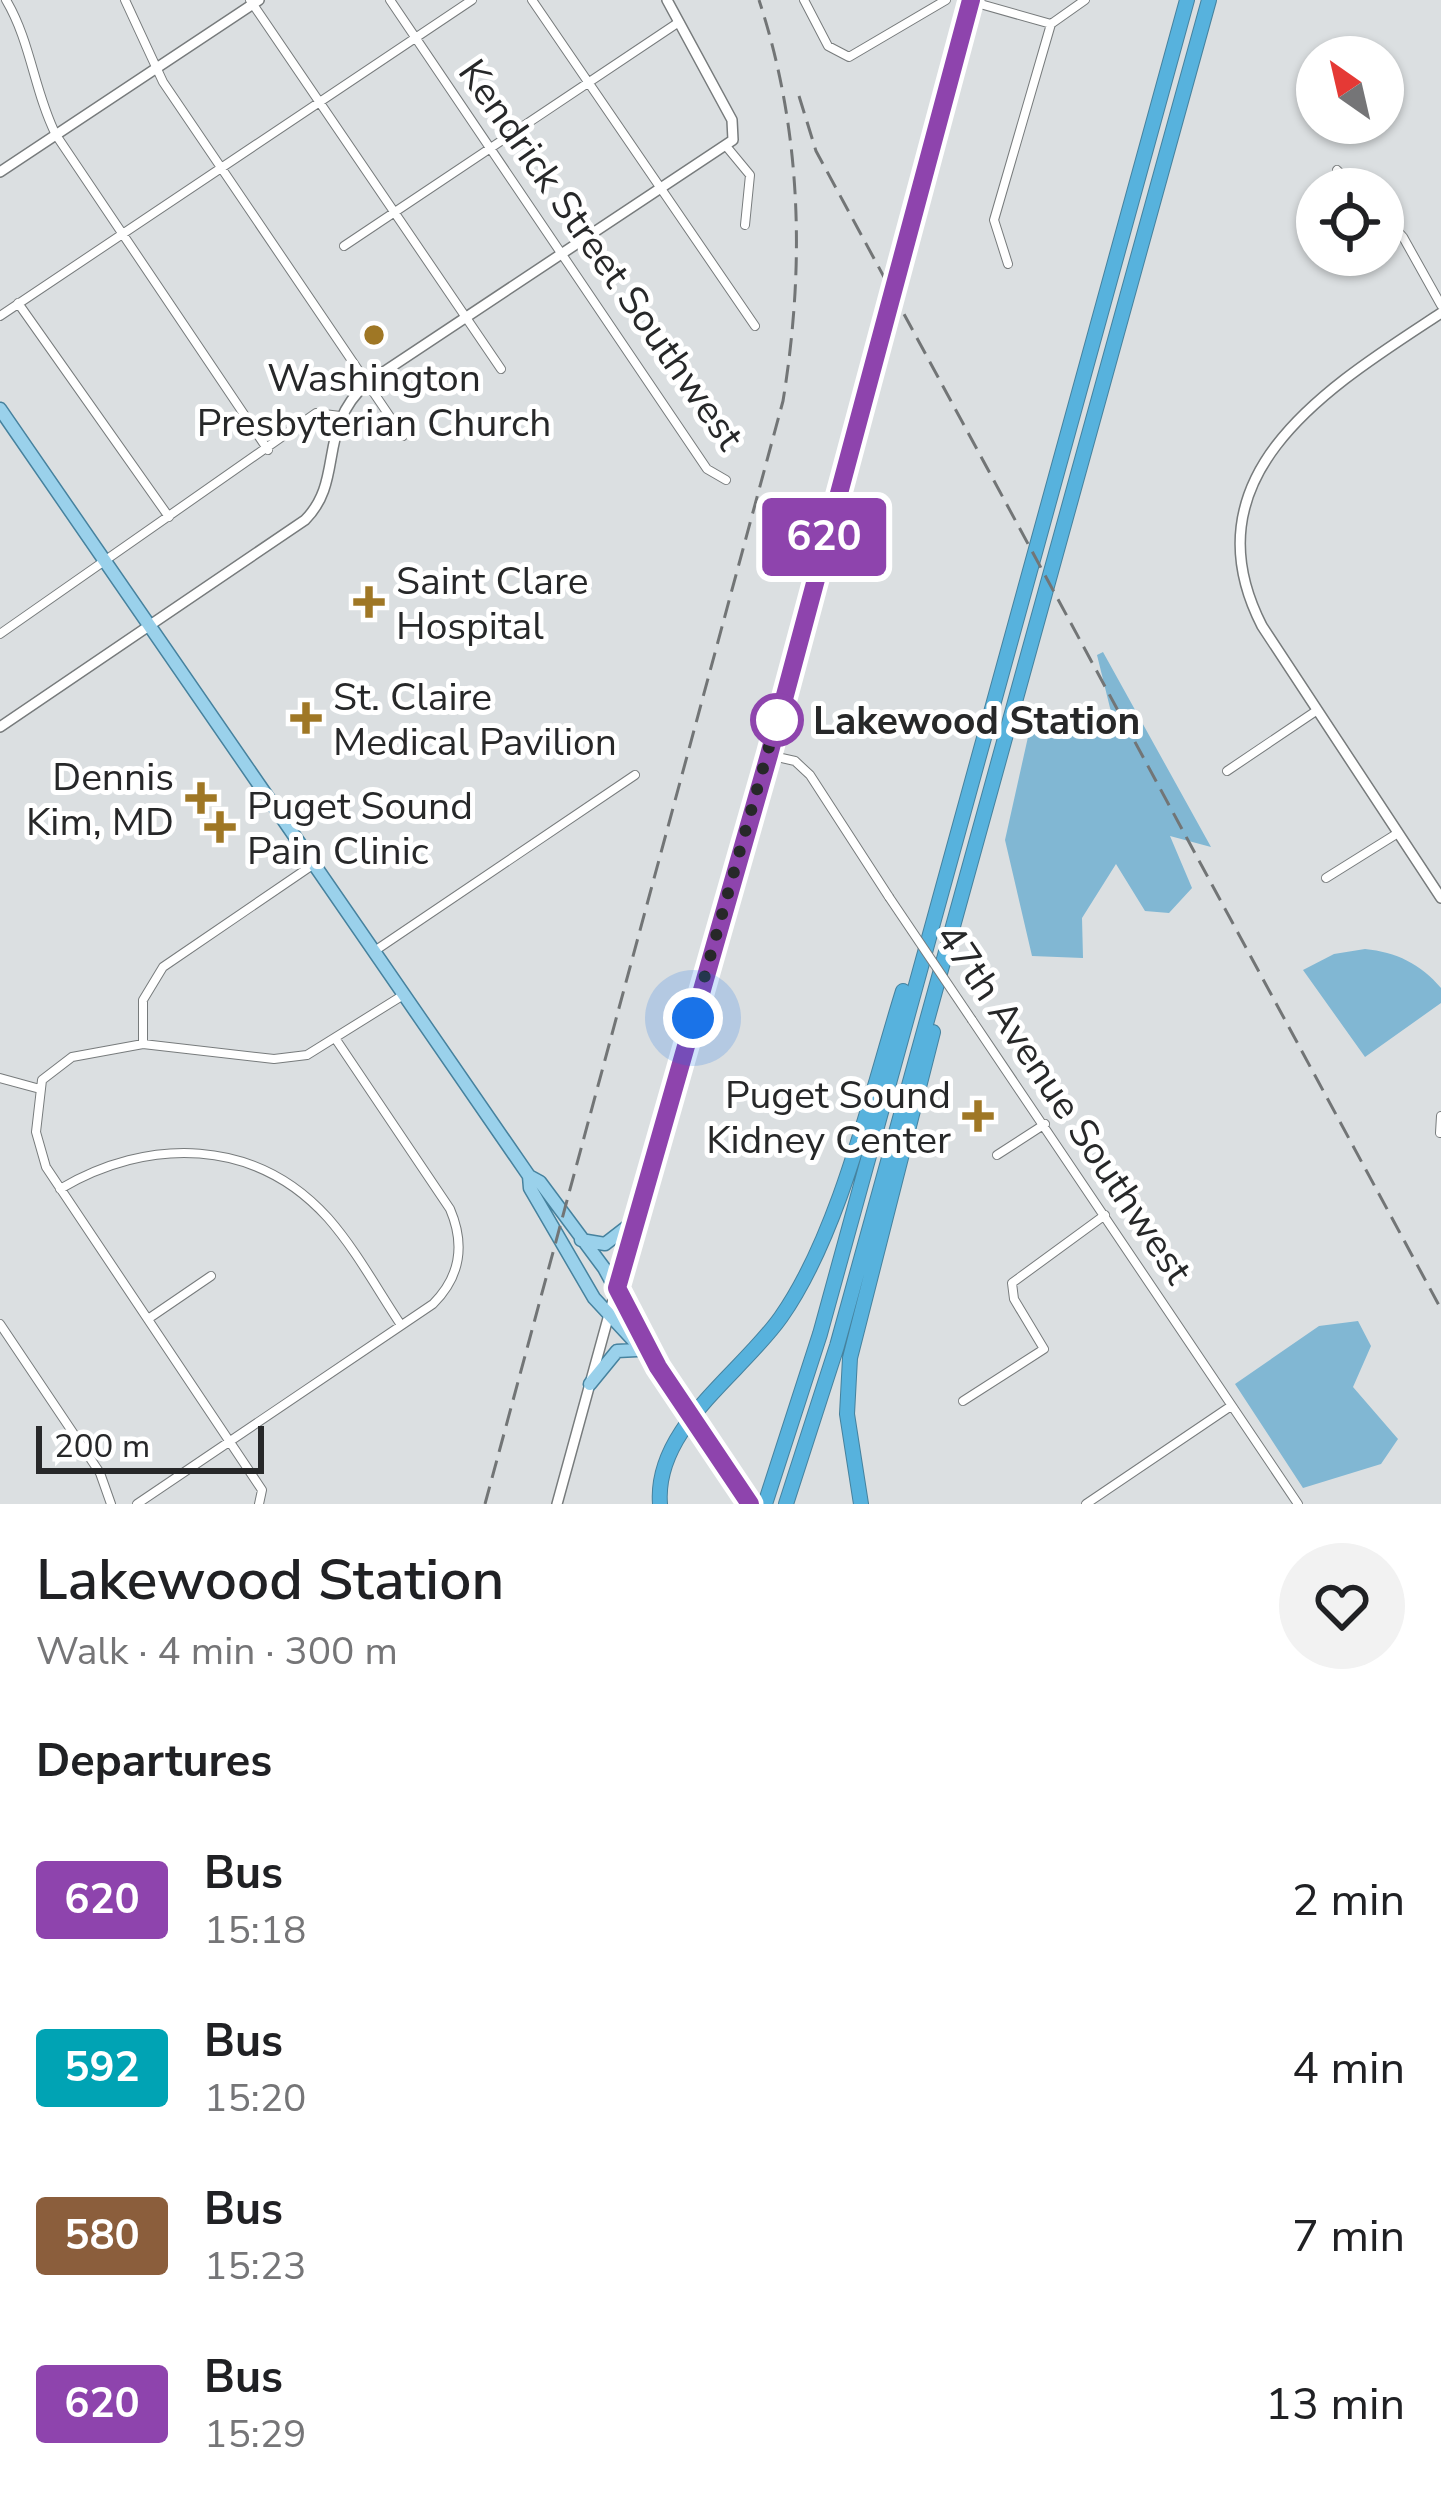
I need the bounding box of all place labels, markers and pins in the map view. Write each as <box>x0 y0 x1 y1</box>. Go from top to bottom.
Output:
marker: Washington Presbyterian Church <box>361 322 387 348</box>
place label: Washington Presbyterian Church <box>197 352 551 450</box>
place label: Saint Clare Hospital <box>396 555 588 653</box>
marker: Saint Clare Hospital <box>353 586 385 618</box>
place label: St. Claire Medical Pavilion <box>333 671 617 769</box>
marker: Lakewood Station <box>752 695 802 745</box>
place label: Lakewood Station <box>813 695 1140 748</box>
marker: St. Claire Medical Pavilion <box>290 702 322 734</box>
place label: Dennis Kim, MD <box>26 751 174 849</box>
place label: Puget Sound Pain Clinic <box>247 780 473 878</box>
marker: Dennis Kim, MD <box>185 782 217 814</box>
marker: Puget Sound Pain Clinic <box>204 811 236 843</box>
place label: Puget Sound Kidney Center <box>706 1069 951 1167</box>
marker: Puget Sound Kidney Center <box>962 1100 994 1132</box>

